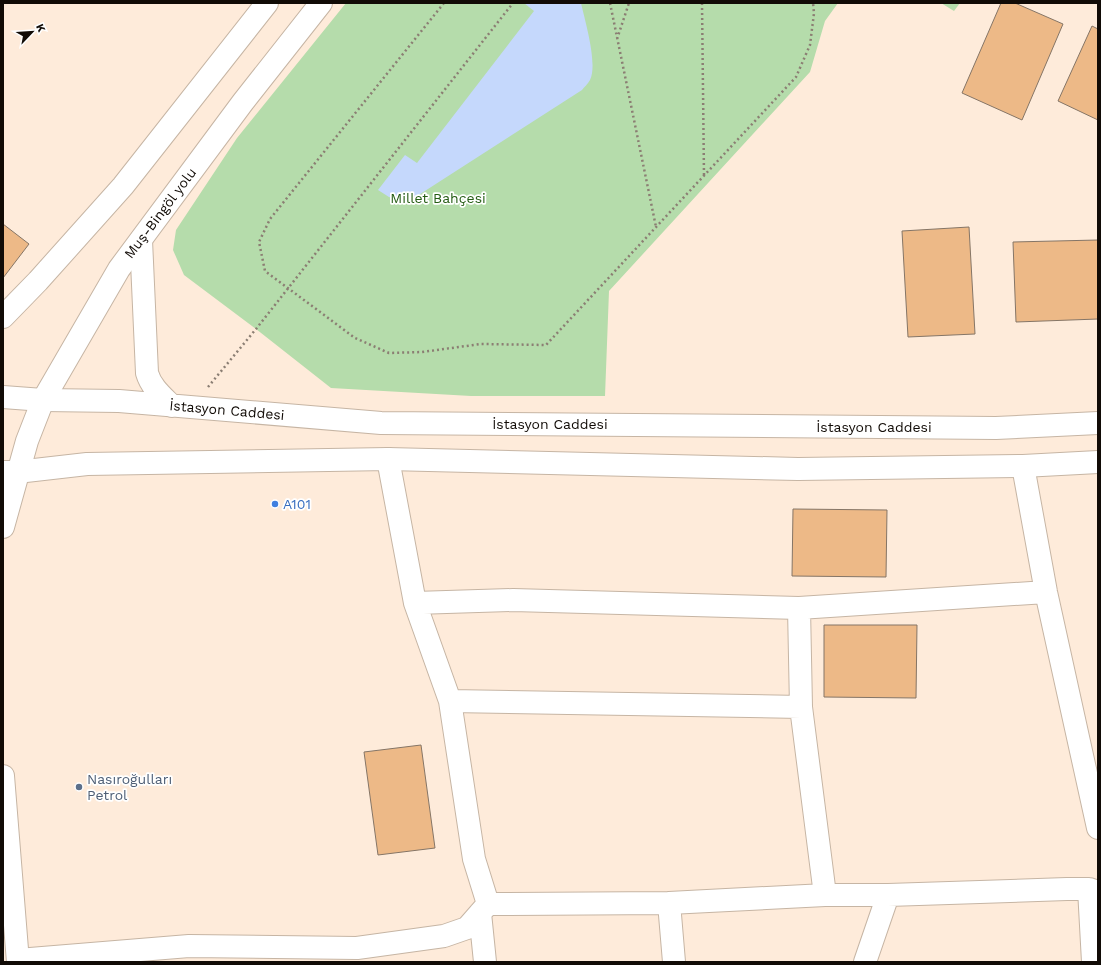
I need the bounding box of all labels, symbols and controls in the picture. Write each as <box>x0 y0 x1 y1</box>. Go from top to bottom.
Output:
north arrow <box>12 12 52 52</box>
text: K <box>33 22 48 35</box>
street label: Muş-Bingöl yolu <box>121 165 199 261</box>
park label: Millet Bahçesi <box>390 190 486 206</box>
street label: İstasyon Caddesi <box>169 397 285 423</box>
street label: İstasyon Caddesi <box>492 416 608 432</box>
street label: İstasyon Caddesi <box>816 419 932 435</box>
place label: A101 <box>283 496 311 512</box>
marker: A101 <box>270 499 280 509</box>
place label: Nasıroğulları Petrol <box>87 771 172 803</box>
marker: Nasıroğulları Petrol <box>74 782 84 792</box>

